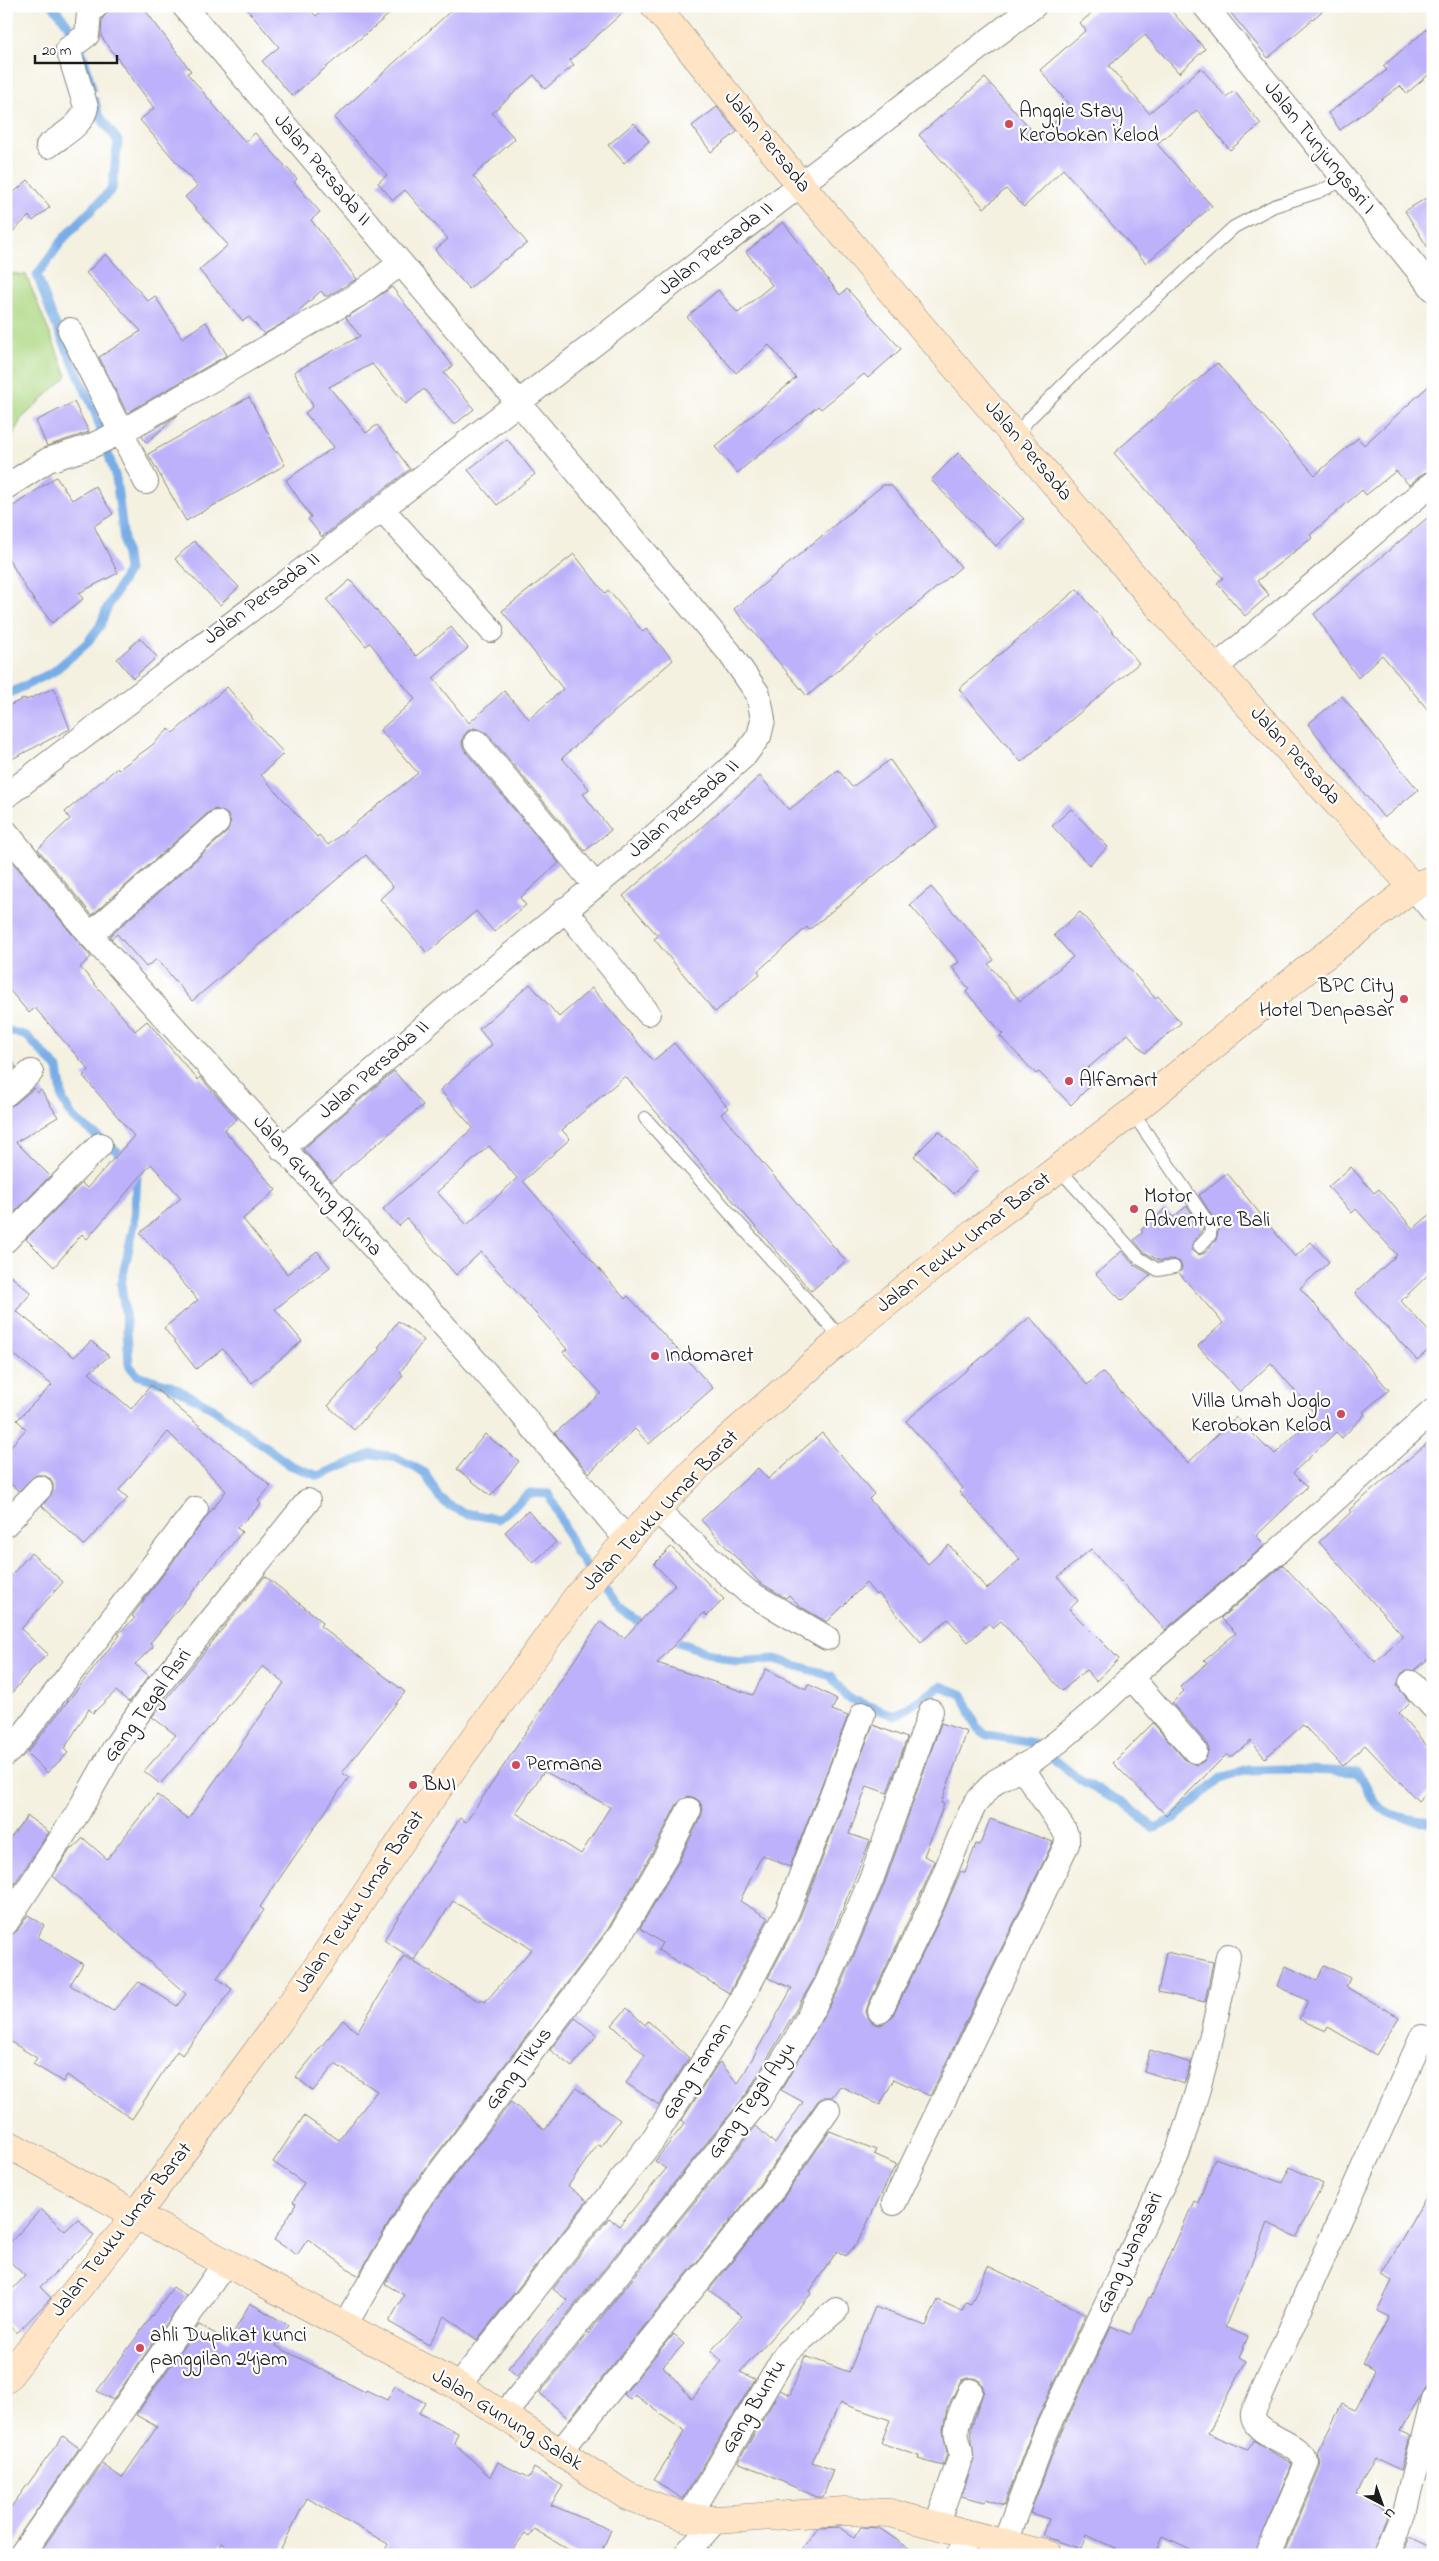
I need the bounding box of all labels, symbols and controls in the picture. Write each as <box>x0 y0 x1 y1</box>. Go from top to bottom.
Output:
scale bar <box>35 32 118 64</box>
text: 20 m <box>42 40 72 62</box>
street label: Jalan Tunjungsari I <box>1254 75 1382 222</box>
street label: Jalan Persada <box>716 84 818 200</box>
place label: Anggie Stay Kerobokan Kelod <box>1019 97 1159 151</box>
street label: Jalan Persada II <box>266 107 378 233</box>
marker: Anggie Stay Kerobokan Kelod <box>1003 118 1015 130</box>
street label: Jalan Persada II <box>652 194 780 304</box>
street label: Jalan Persada <box>977 394 1079 508</box>
street label: Jalan Persada II <box>197 545 327 653</box>
street label: Jalan Persada <box>1242 700 1348 812</box>
street label: Jalan Persada II <box>622 752 746 866</box>
place label: BPC City Hotel Denpasar <box>1259 972 1394 1026</box>
marker: BPC City Hotel Denpasar <box>1398 993 1410 1005</box>
street label: Jalan Persada II <box>312 1013 436 1127</box>
place label: Alfamart <box>1079 1066 1158 1096</box>
marker: Alfamart <box>1063 1075 1075 1087</box>
street label: Jalan Gunung Arjuna <box>244 1108 389 1265</box>
street label: Jalan Teuku Umar Barat <box>870 1165 1058 1321</box>
place label: Motor Adventure Bali <box>1144 1182 1270 1236</box>
marker: Motor Adventure Bali <box>1128 1203 1140 1215</box>
place label: Indomaret <box>665 1341 754 1371</box>
marker: Indomaret <box>649 1350 661 1362</box>
place label: Villa Umah Joglo Kerobokan Kelod <box>1191 1387 1331 1441</box>
marker: Villa Umah Joglo Kerobokan Kelod <box>1335 1408 1347 1420</box>
street label: Jalan Teuku Umar Barat <box>576 1423 746 1599</box>
street label: Gang Tegal Asri <box>96 1643 201 1770</box>
place label: Permana <box>526 1750 602 1780</box>
marker: Permana <box>510 1759 522 1771</box>
place label: BNI <box>422 1770 456 1800</box>
marker: BNI <box>407 1779 419 1791</box>
street label: Jalan Teuku Umar Barat <box>287 1805 433 1999</box>
street label: Gang Taman <box>654 2016 741 2127</box>
street label: Gang Tikus <box>478 2021 562 2118</box>
street label: Gang Tegal Ayu <box>700 2036 805 2167</box>
street label: Jalan Teuku Umar Barat <box>44 2136 200 2324</box>
street label: Gang Wanasari <box>1089 2187 1173 2320</box>
place label: ahli Duplikat kunci panggilan 24jam <box>150 2321 307 2377</box>
marker: ahli Duplikat kunci panggilan 24jam <box>134 2342 146 2354</box>
street label: Gang Buntu <box>714 2354 796 2461</box>
street label: Jalan Gunung Salak <box>424 2361 589 2481</box>
north arrow <box>1356 2478 1406 2528</box>
text: U <box>1379 2502 1400 2524</box>

